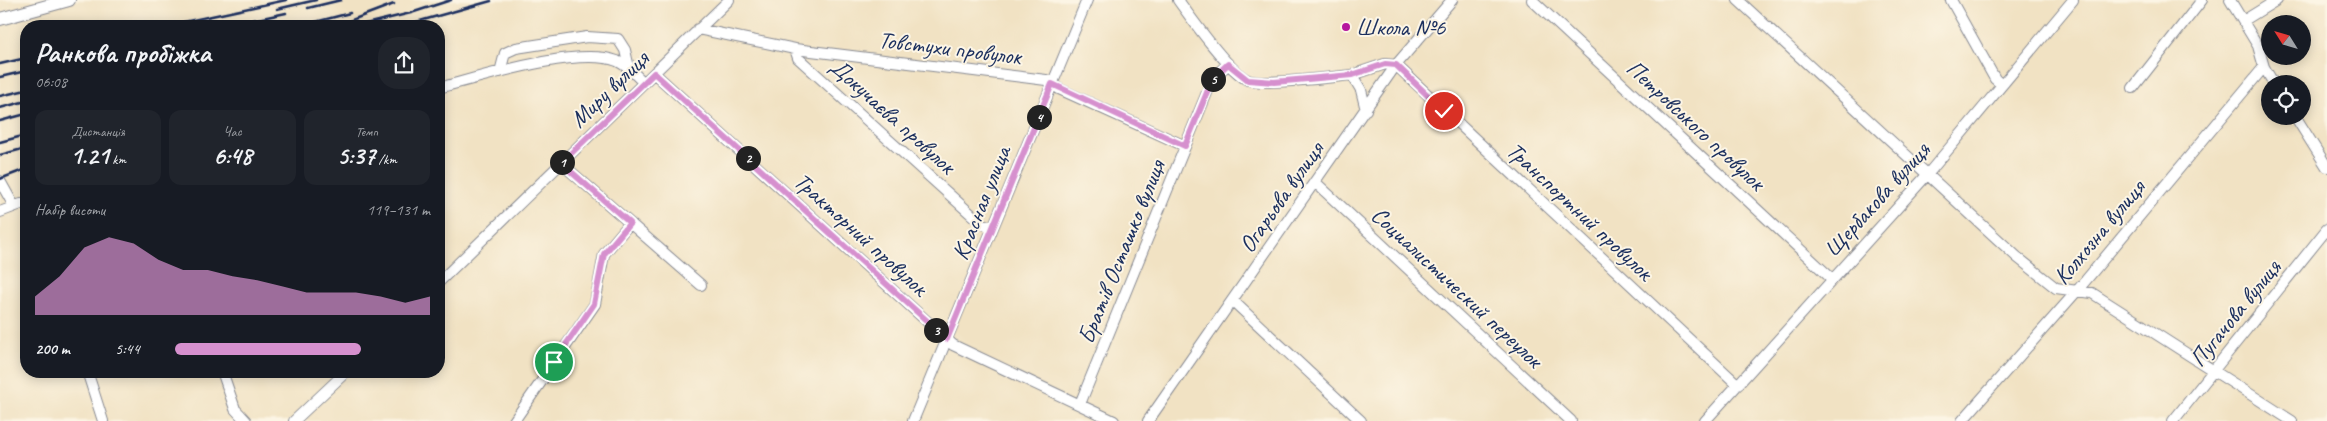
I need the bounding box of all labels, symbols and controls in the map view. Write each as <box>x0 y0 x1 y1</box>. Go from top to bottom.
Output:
place label: Школа №6 <box>1356 12 1447 42</box>
north arrow <box>2261 15 2311 65</box>
map controls <box>2261 15 2311 125</box>
marker: Школа №6 <box>1340 21 1352 33</box>
street label: Товстухи провулок <box>877 24 1025 72</box>
text: Ранкова пробіжка <box>35 35 211 70</box>
button: share <box>378 37 430 89</box>
street label: Миру вулиця <box>563 43 656 134</box>
street label: Докучаєва провулок <box>824 52 964 182</box>
street label: Петровського провулок <box>1620 53 1773 199</box>
pin: 5 <box>1200 66 1226 92</box>
text: 5 <box>1210 71 1217 88</box>
text: 06:08 <box>35 72 67 92</box>
button: locate <box>2261 75 2311 125</box>
pin <box>1423 90 1465 132</box>
icon: check <box>1430 97 1458 125</box>
pin: 4 <box>1026 104 1052 130</box>
text: 4 <box>1036 109 1043 126</box>
text: Дистанція <box>71 123 125 140</box>
text: Час <box>223 123 242 140</box>
text: Темп <box>356 123 378 140</box>
street label: Огарьова вулиця <box>1232 134 1331 258</box>
street label: Щербакова вулиця <box>1818 134 1937 263</box>
street label: Транспортний провулок <box>1500 135 1661 288</box>
text: 1.21 <box>70 140 109 172</box>
text: 6:48 <box>213 140 252 172</box>
text: 5:37 <box>337 140 375 172</box>
street label: Красная улица <box>945 140 1018 264</box>
pin: 2 <box>736 146 760 170</box>
pin: 1 <box>550 150 574 174</box>
text: 2 <box>745 150 752 167</box>
text: km <box>109 151 126 168</box>
text: /km <box>375 151 397 168</box>
text: 1 <box>559 154 566 171</box>
street label: Братів Осташко вулиця <box>1071 155 1172 348</box>
street label: Тракторний провулок <box>788 166 936 304</box>
street label: Колхозна вулиця <box>2046 172 2153 291</box>
text: Набір висоти <box>35 200 105 220</box>
text: 119–131 m <box>367 200 430 220</box>
street label: Социалистический переулок <box>1365 200 1551 376</box>
street label: Пугачова вулиця <box>2183 252 2288 373</box>
pin: 3 <box>924 318 948 342</box>
text: 3 <box>933 322 940 339</box>
text: 200 m <box>35 339 70 359</box>
text: 5:44 <box>115 339 140 359</box>
pin <box>533 341 575 383</box>
icon: arrive <box>540 348 568 376</box>

